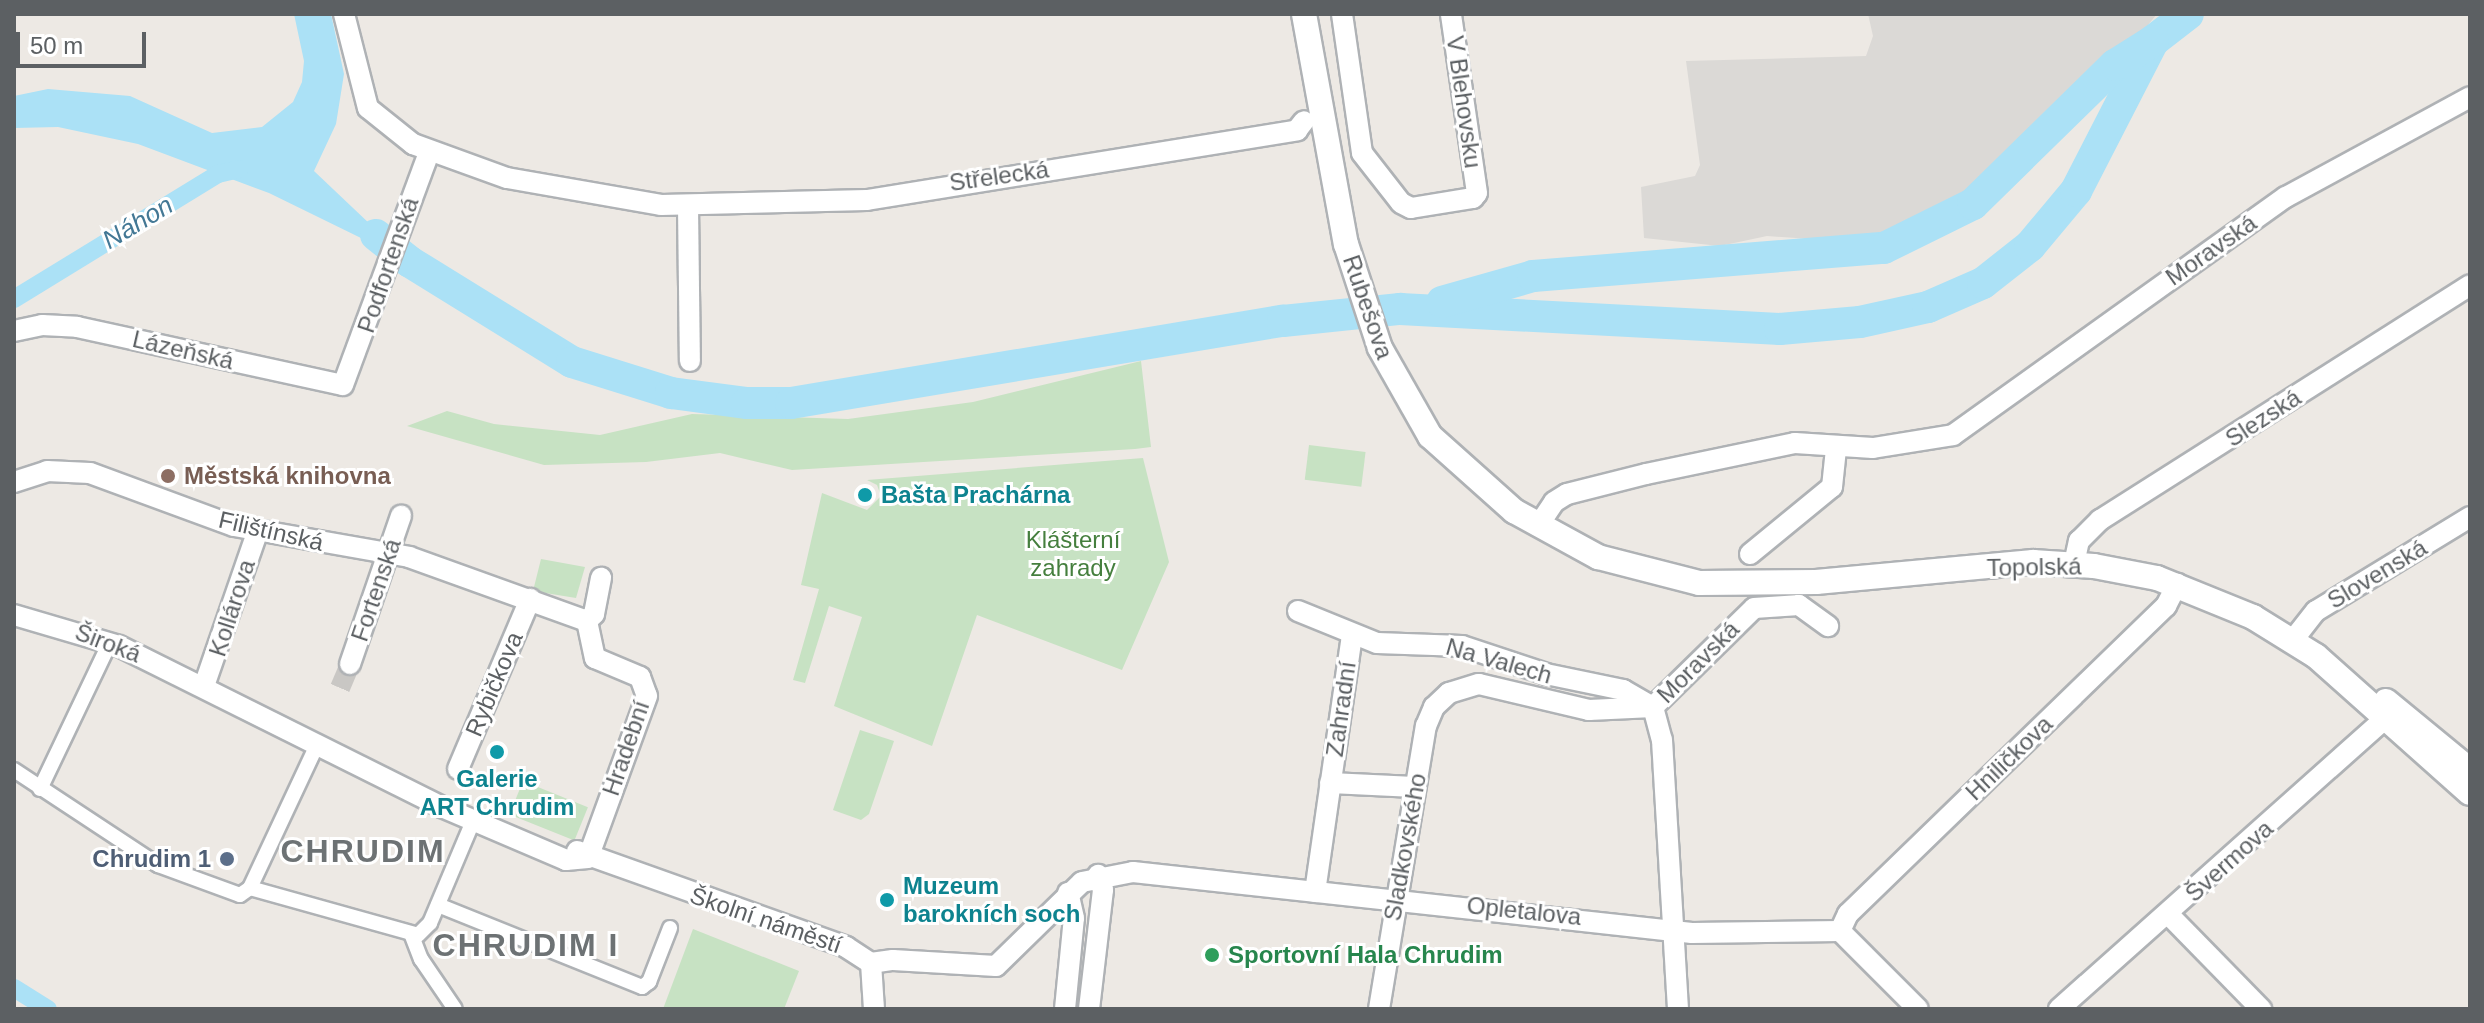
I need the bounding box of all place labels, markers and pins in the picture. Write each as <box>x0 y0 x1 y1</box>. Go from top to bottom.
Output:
place label: Městská knihovna <box>184 462 391 490</box>
marker: Městská knihovna <box>159 467 177 485</box>
place label: Bašta Prachárna <box>881 481 1070 509</box>
marker: Bašta Prachárna <box>856 486 874 504</box>
marker: Galerie ART Chrudim <box>488 743 506 761</box>
place label: Galerie ART Chrudim <box>420 765 574 821</box>
place label: Chrudim 1 <box>92 845 211 873</box>
marker: Chrudim 1 <box>218 850 236 868</box>
place label: Muzeum barokních soch <box>903 872 1080 928</box>
marker: Muzeum barokních soch <box>878 891 896 909</box>
place label: Sportovní Hala Chrudim <box>1228 941 1503 969</box>
marker: Sportovní Hala Chrudim <box>1203 946 1221 964</box>

